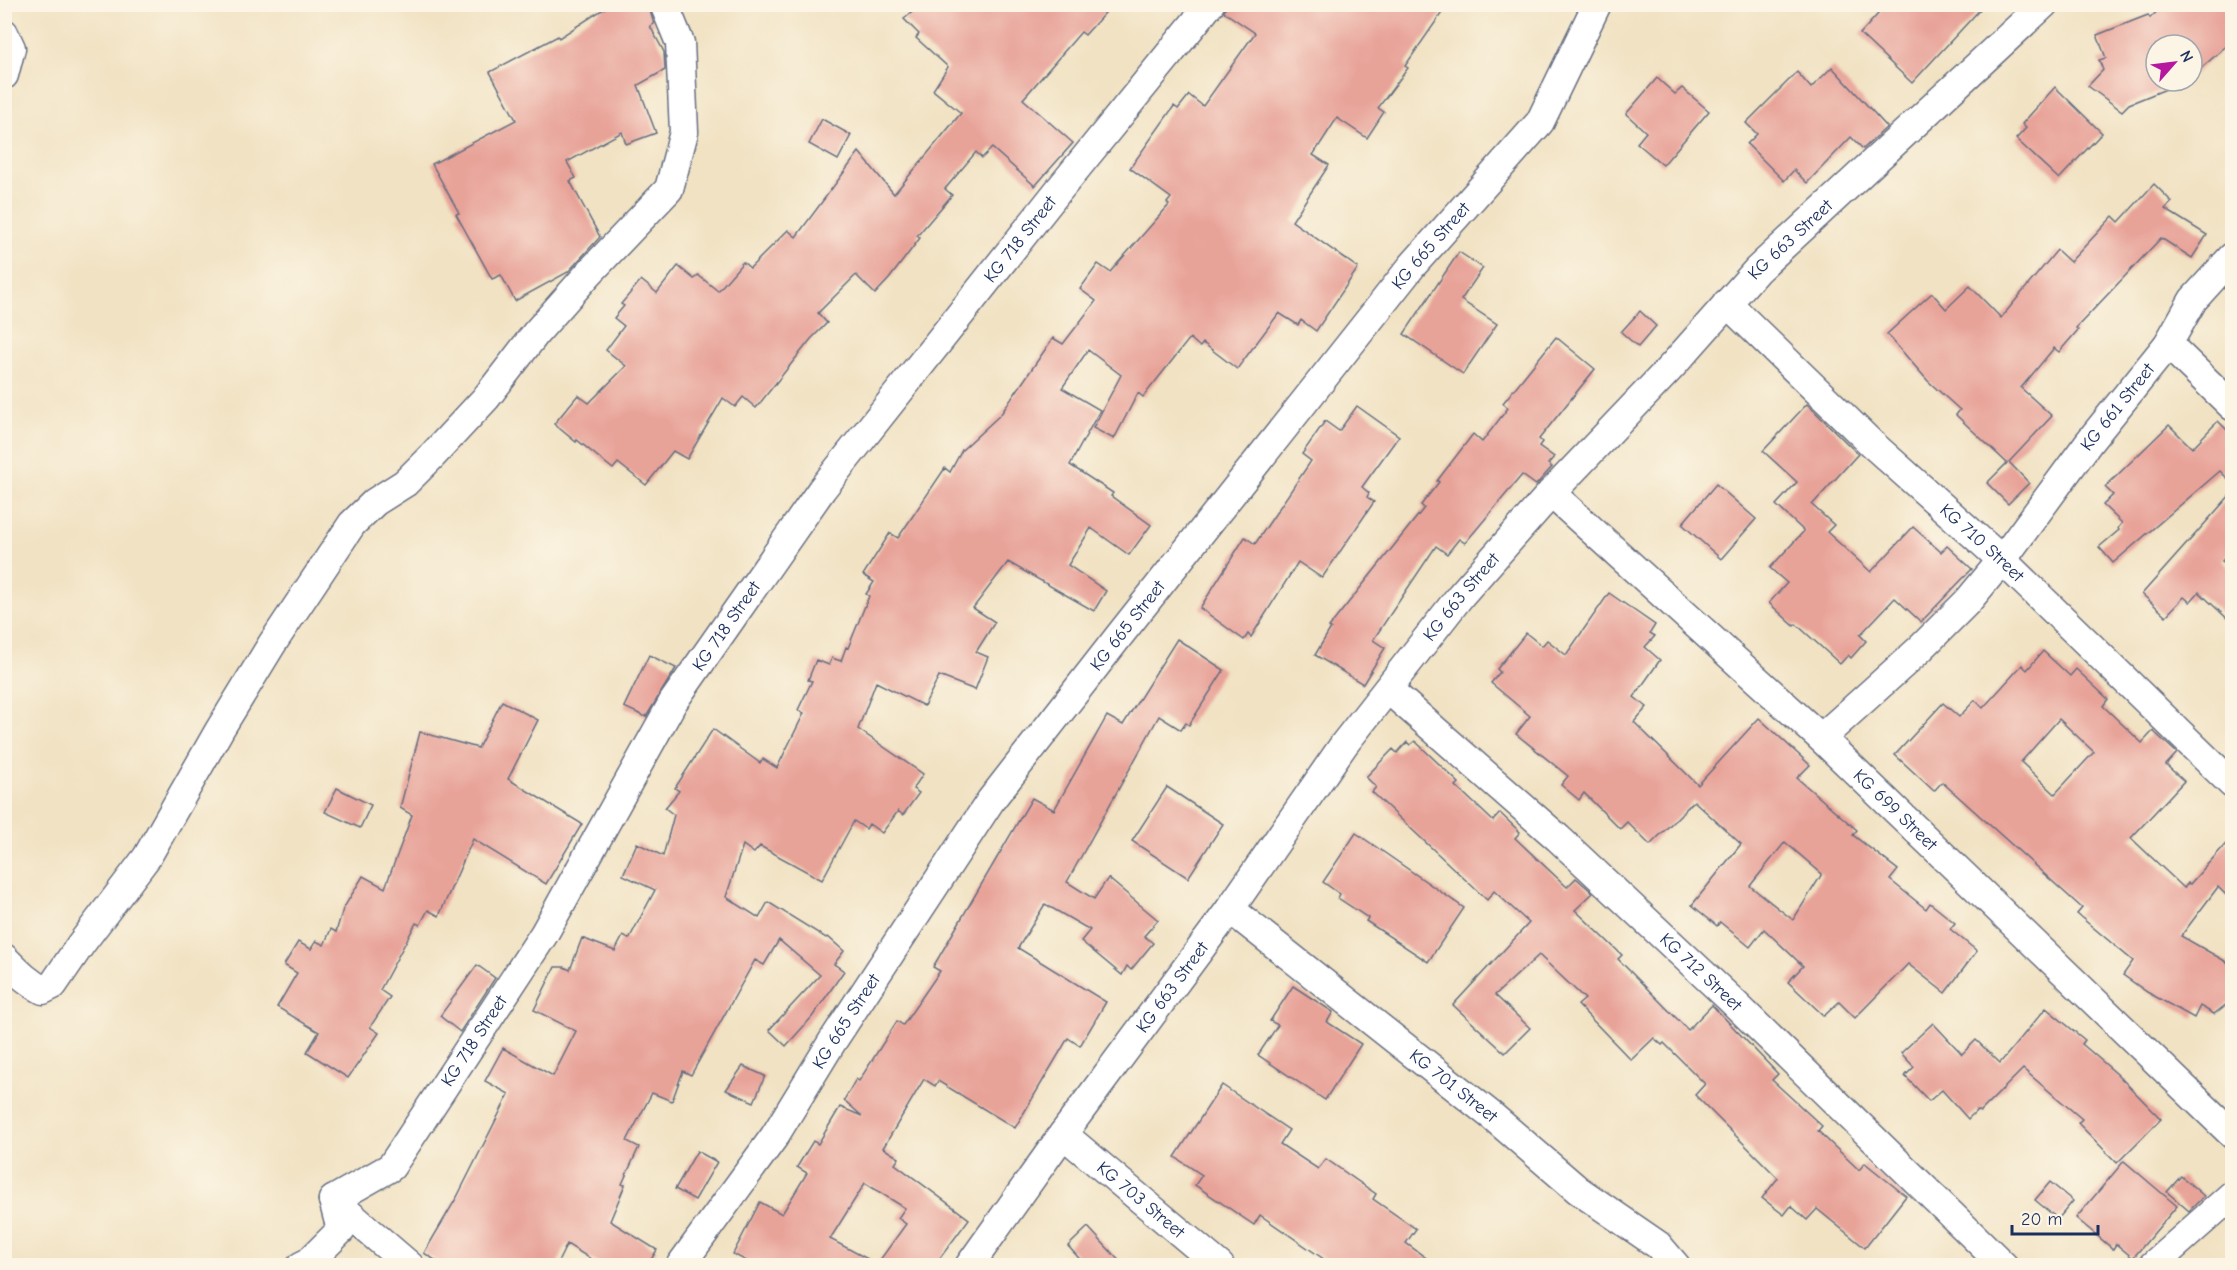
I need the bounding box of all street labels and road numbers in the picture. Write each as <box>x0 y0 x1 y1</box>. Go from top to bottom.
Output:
street label: KG 718 Street <box>980 191 1062 287</box>
street label: KG 663 Street <box>1744 195 1838 284</box>
street label: KG 665 Street <box>1387 198 1475 294</box>
street label: KG 661 Street <box>2076 359 2160 455</box>
street label: KG 710 Street <box>1935 500 2029 587</box>
street label: KG 663 Street <box>1419 548 1505 645</box>
street label: KG 665 Street <box>1086 576 1170 675</box>
street label: KG 718 Street <box>688 577 766 675</box>
street label: KG 699 Street <box>1849 765 1942 856</box>
street label: KG 712 Street <box>1655 929 1747 1016</box>
street label: KG 663 Street <box>1132 937 1214 1037</box>
street label: KG 665 Street <box>808 969 885 1073</box>
street label: KG 718 Street <box>437 991 512 1090</box>
street label: KG 701 Street <box>1405 1045 1502 1128</box>
street label: KG 703 Street <box>1093 1157 1189 1243</box>

